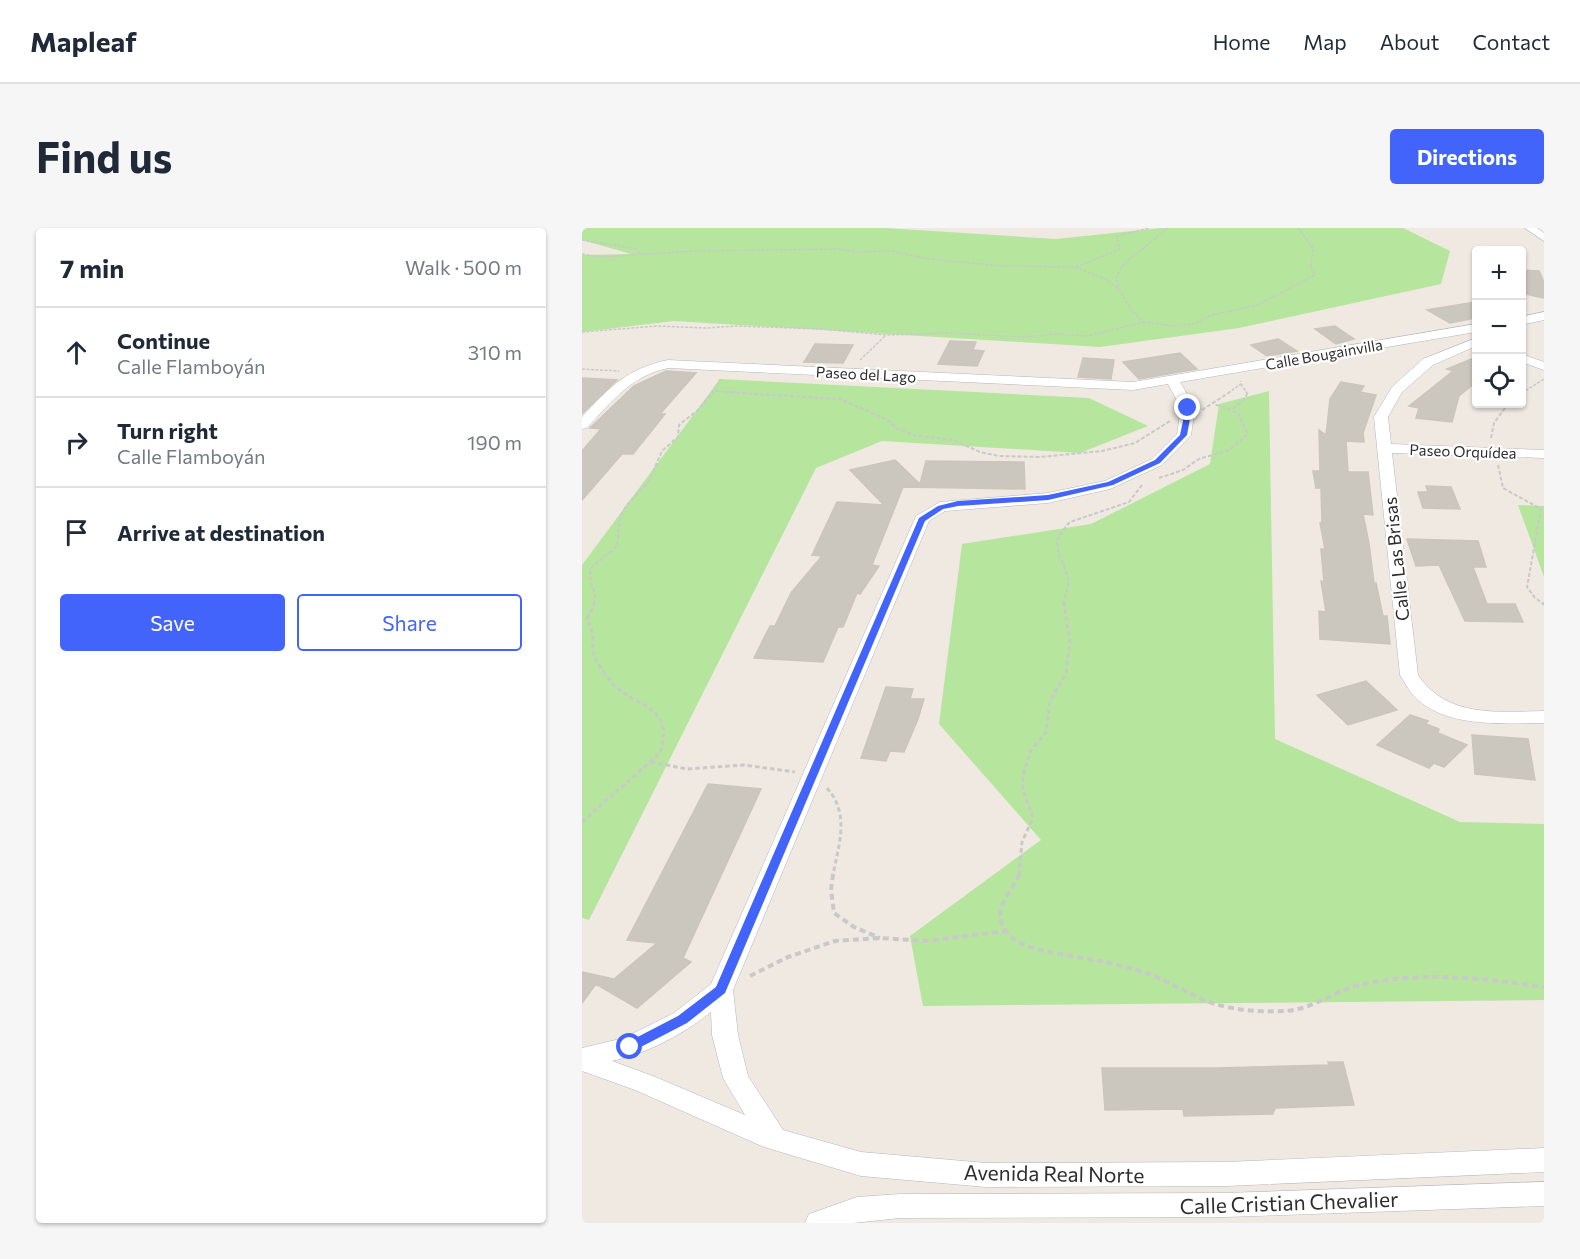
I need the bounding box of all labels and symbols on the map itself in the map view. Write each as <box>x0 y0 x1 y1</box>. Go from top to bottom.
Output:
street label: Calle Bougainvilla <box>1264 335 1384 373</box>
street label: Paseo del Lago <box>815 362 917 386</box>
route end <box>1174 394 1200 420</box>
street label: Paseo Orquídea <box>1409 440 1517 462</box>
street label: Calle Las Brisas <box>1379 496 1413 622</box>
route start <box>616 1033 642 1059</box>
street label: Avenida Real Norte <box>963 1159 1145 1187</box>
street label: Calle Cristian Chevalier <box>1179 1186 1399 1218</box>

